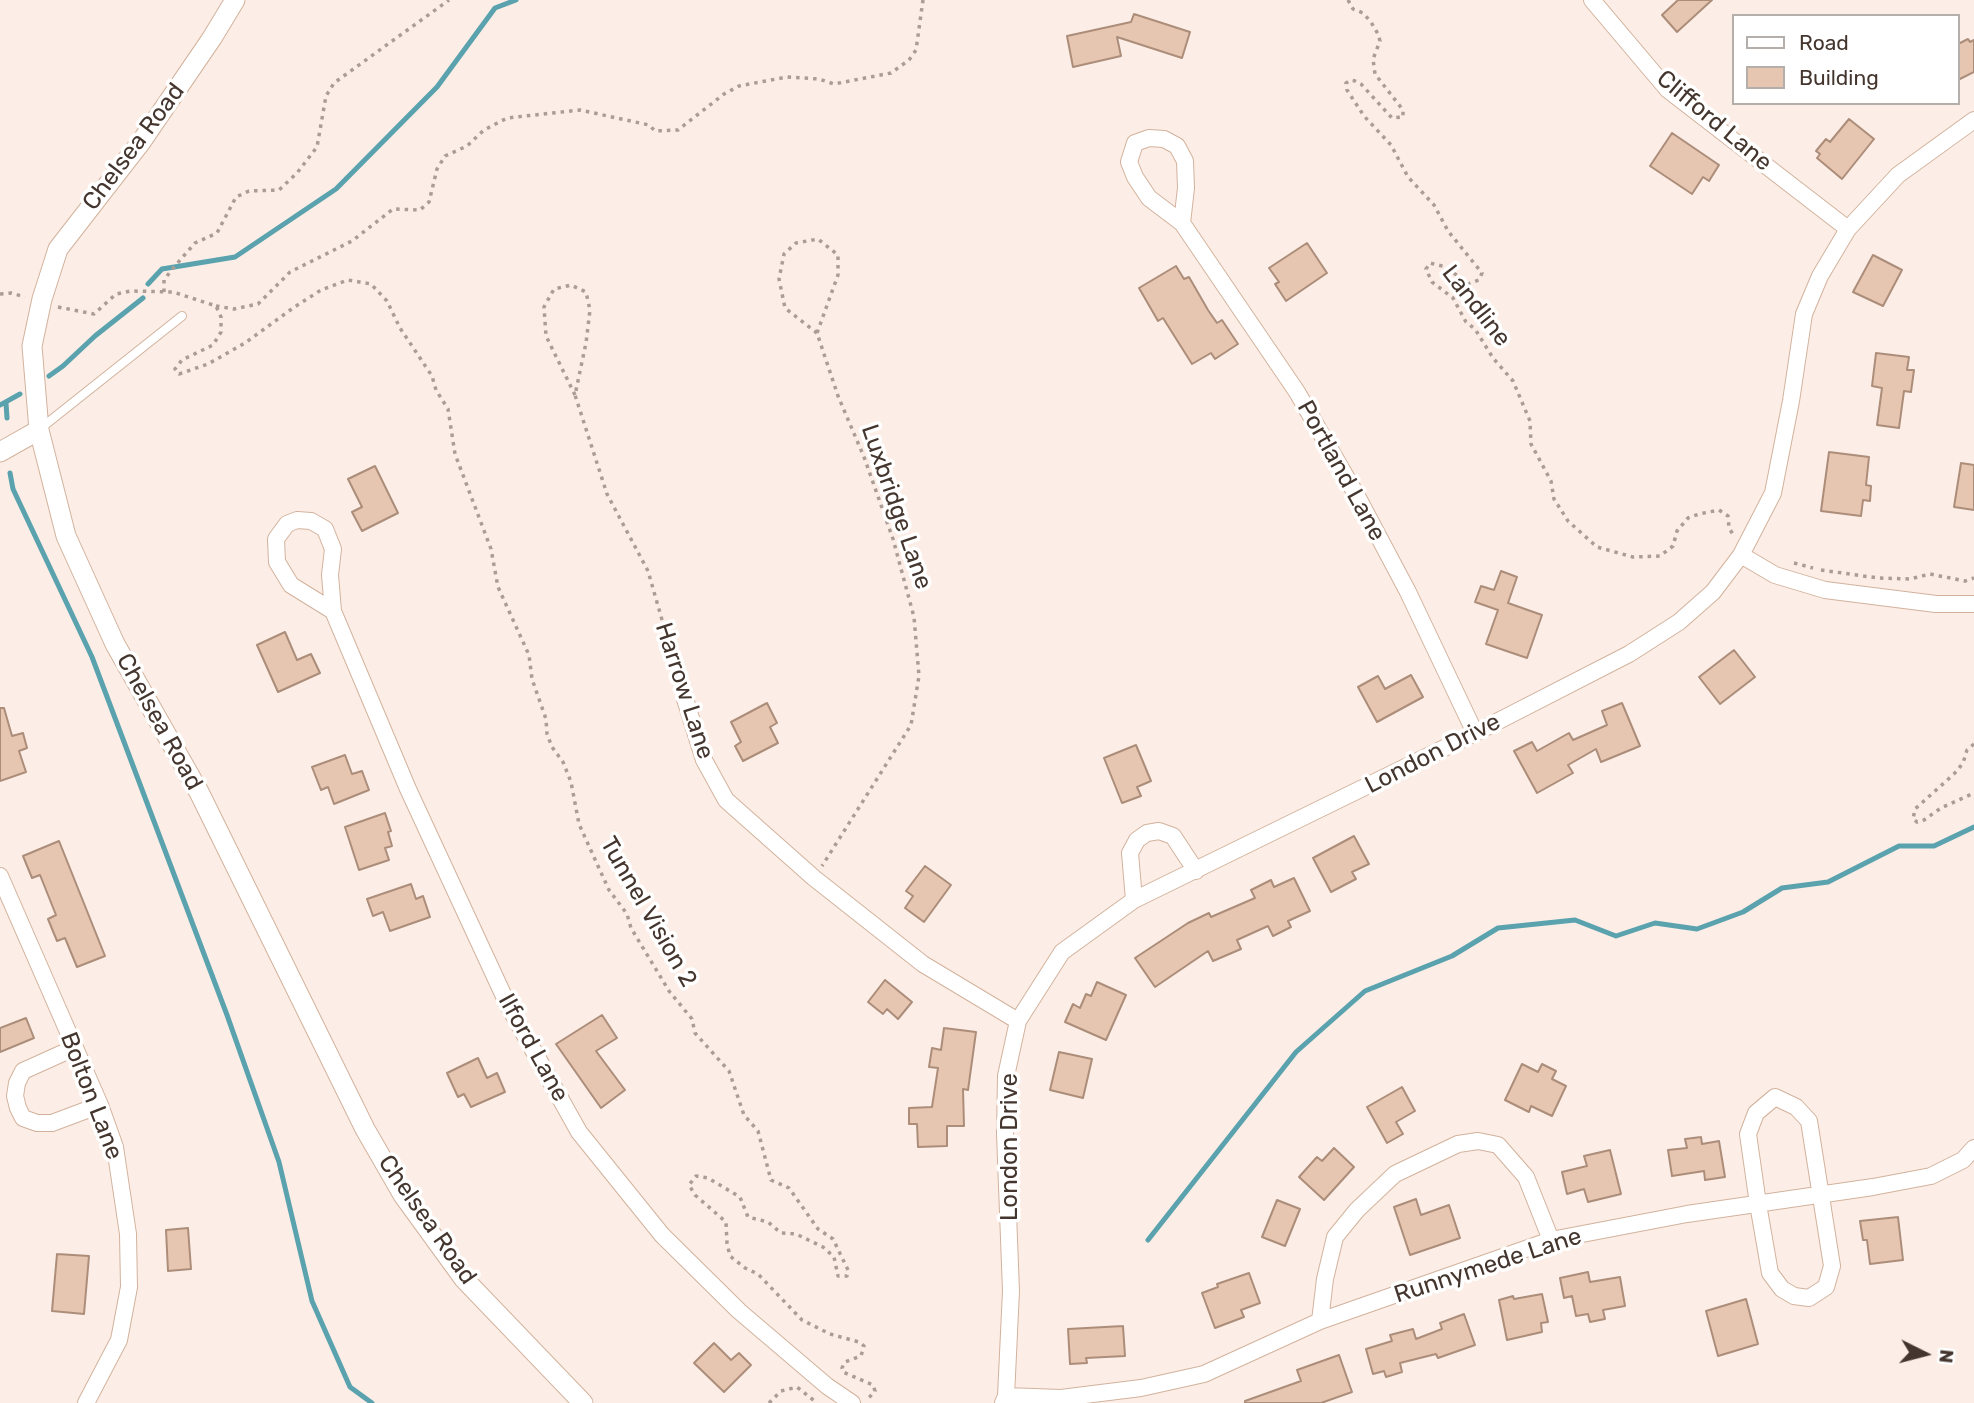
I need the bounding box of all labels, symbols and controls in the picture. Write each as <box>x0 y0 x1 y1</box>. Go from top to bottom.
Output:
legend <box>1732 14 1960 105</box>
text: Road <box>1799 30 1849 55</box>
street label: Clifford Lane <box>1651 64 1777 178</box>
text: Building <box>1799 65 1879 90</box>
street label: Chelsea Road <box>77 78 191 216</box>
street label: Landline <box>1435 260 1517 352</box>
street label: Portland Lane <box>1291 396 1391 546</box>
street label: Luxbridge Lane <box>854 421 938 593</box>
street label: Harrow Lane <box>648 619 720 763</box>
street label: Chelsea Road <box>110 649 208 795</box>
street label: London Drive <box>1361 708 1505 800</box>
street label: Tunnel Vision 2 <box>593 832 703 992</box>
street label: Ilford Lane <box>492 989 574 1107</box>
street label: Bolton Lane <box>54 1028 128 1164</box>
street label: London Drive <box>996 1073 1024 1221</box>
street label: Chelsea Road <box>372 1150 482 1290</box>
street label: Runnymede Lane <box>1391 1222 1585 1310</box>
north arrow <box>1890 1319 1960 1389</box>
text: N <box>1934 1348 1959 1364</box>

